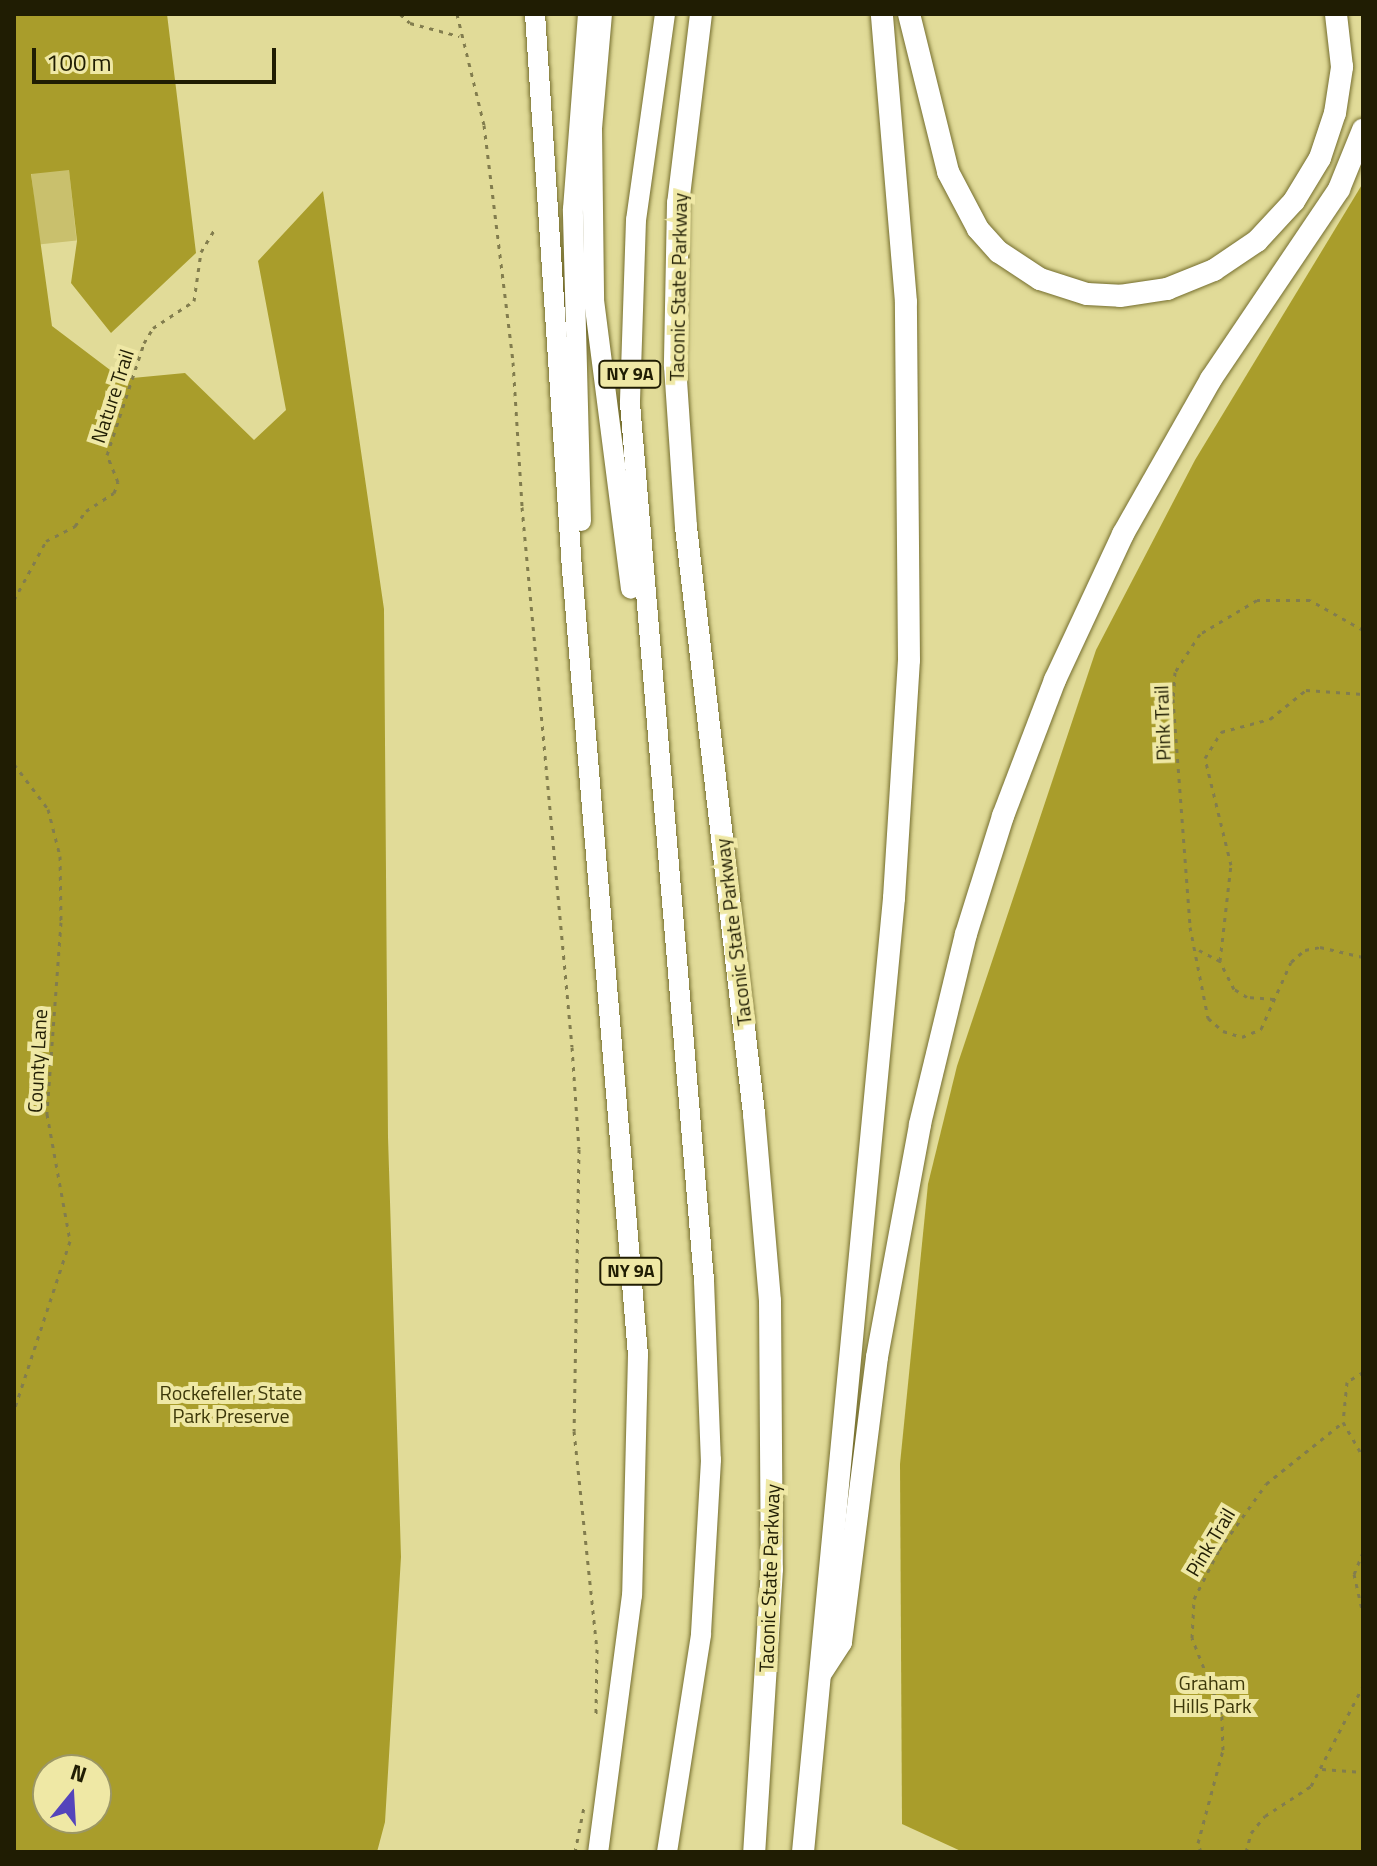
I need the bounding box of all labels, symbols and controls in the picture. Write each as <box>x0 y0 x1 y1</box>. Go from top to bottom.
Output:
scale bar <box>36 32 280 82</box>
text: 100 m <box>46 44 112 80</box>
street label: Taconic State Parkway <box>664 193 692 381</box>
street label: Nature Trail <box>86 346 138 446</box>
road number: NY 9A <box>598 360 662 388</box>
street label: Pink Trail <box>1149 685 1175 761</box>
street label: Taconic State Parkway <box>710 837 756 1027</box>
street label: County Lane <box>22 1008 52 1114</box>
road number: NY 9A <box>599 1257 663 1285</box>
park label: Rockefeller State Park Preserve <box>160 1381 302 1428</box>
street label: Taconic State Parkway <box>754 1483 784 1673</box>
street label: Pink Trail <box>1180 1503 1240 1581</box>
park label: Graham Hills Park <box>1172 1670 1252 1717</box>
north arrow <box>32 1754 112 1834</box>
text: N <box>66 1755 91 1792</box>

